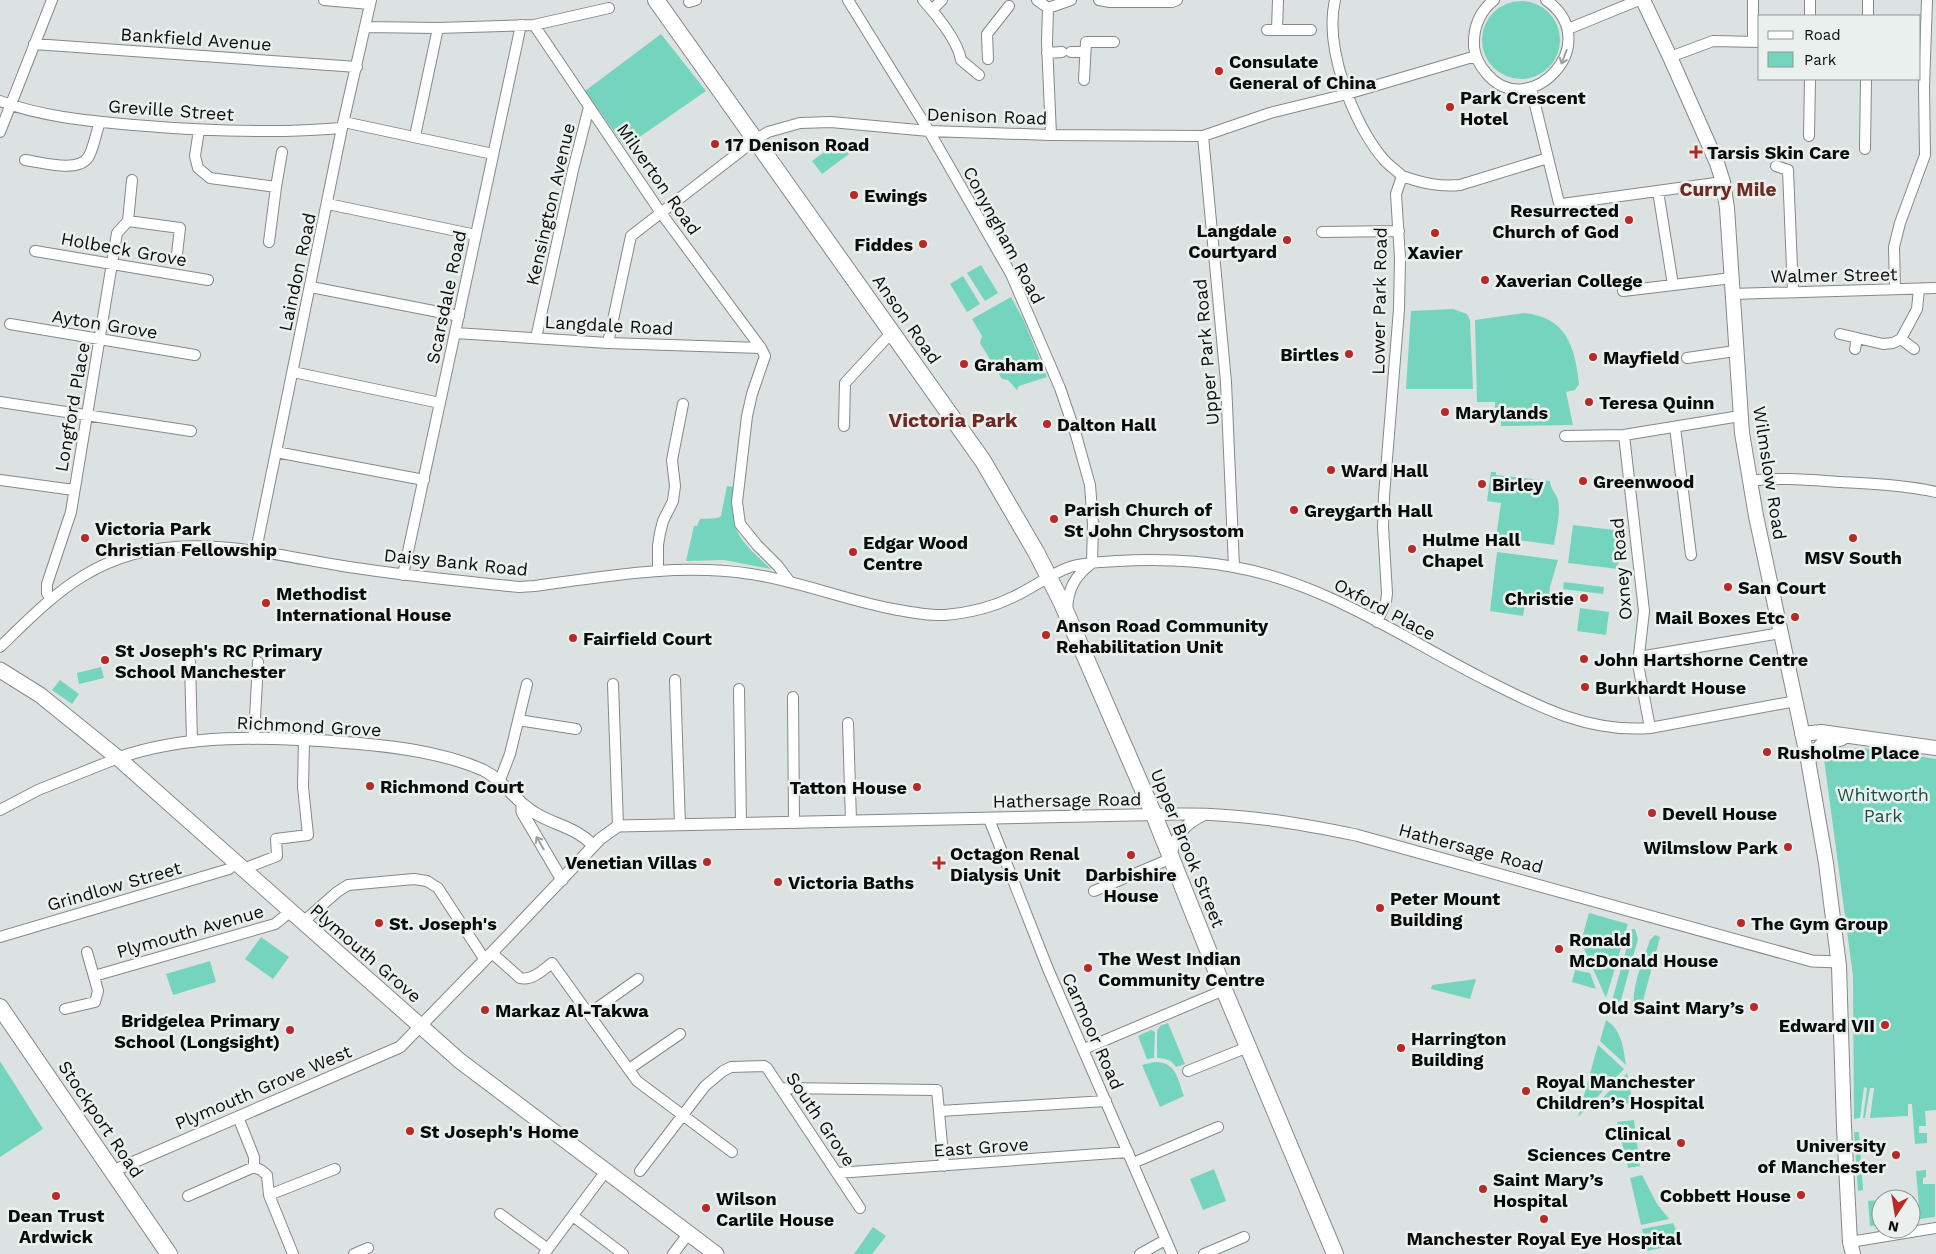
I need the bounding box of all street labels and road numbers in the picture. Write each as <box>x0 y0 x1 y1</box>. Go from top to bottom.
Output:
street label: Bankfield Avenue <box>120 23 272 55</box>
street label: Greville Street <box>107 95 235 125</box>
street label: Denison Road <box>926 103 1048 129</box>
street label: Milverton Road <box>613 119 705 239</box>
street label: Kensington Avenue <box>521 121 579 287</box>
street label: Conyngham Road <box>959 163 1049 307</box>
street label: Laindon Road <box>274 211 320 333</box>
street label: Lower Park Road <box>1367 227 1391 375</box>
street label: Holbeck Grove <box>59 228 189 270</box>
street label: Scarsdale Road <box>422 228 470 366</box>
street label: Walmer Street <box>1770 263 1898 287</box>
street label: Anson Road <box>868 270 946 368</box>
street label: Upper Park Road <box>1189 278 1223 426</box>
street label: Ayton Grove <box>51 305 159 343</box>
street label: Langdale Road <box>544 311 674 339</box>
street label: Longford Place <box>50 341 94 473</box>
street label: Wilmslow Road <box>1749 405 1791 541</box>
street label: Oxney Road <box>1606 517 1636 621</box>
street label: Daisy Bank Road <box>383 544 529 580</box>
street label: Oxford Place <box>1331 573 1439 645</box>
street label: Richmond Grove <box>236 712 382 740</box>
street label: Upper Brook Street <box>1147 766 1230 931</box>
street label: Hathersage Road <box>992 788 1142 812</box>
street label: Hathersage Road <box>1396 819 1546 877</box>
street label: Grindlow Street <box>44 857 184 915</box>
street label: Plymouth Grove <box>306 899 426 1007</box>
street label: Plymouth Avenue <box>114 900 266 962</box>
street label: Carmoor Road <box>1058 969 1128 1093</box>
street label: Plymouth Grove West <box>172 1040 355 1134</box>
street label: Stockport Road <box>54 1056 148 1182</box>
street label: South Grove <box>782 1068 860 1170</box>
street label: East Grove <box>933 1133 1029 1161</box>

